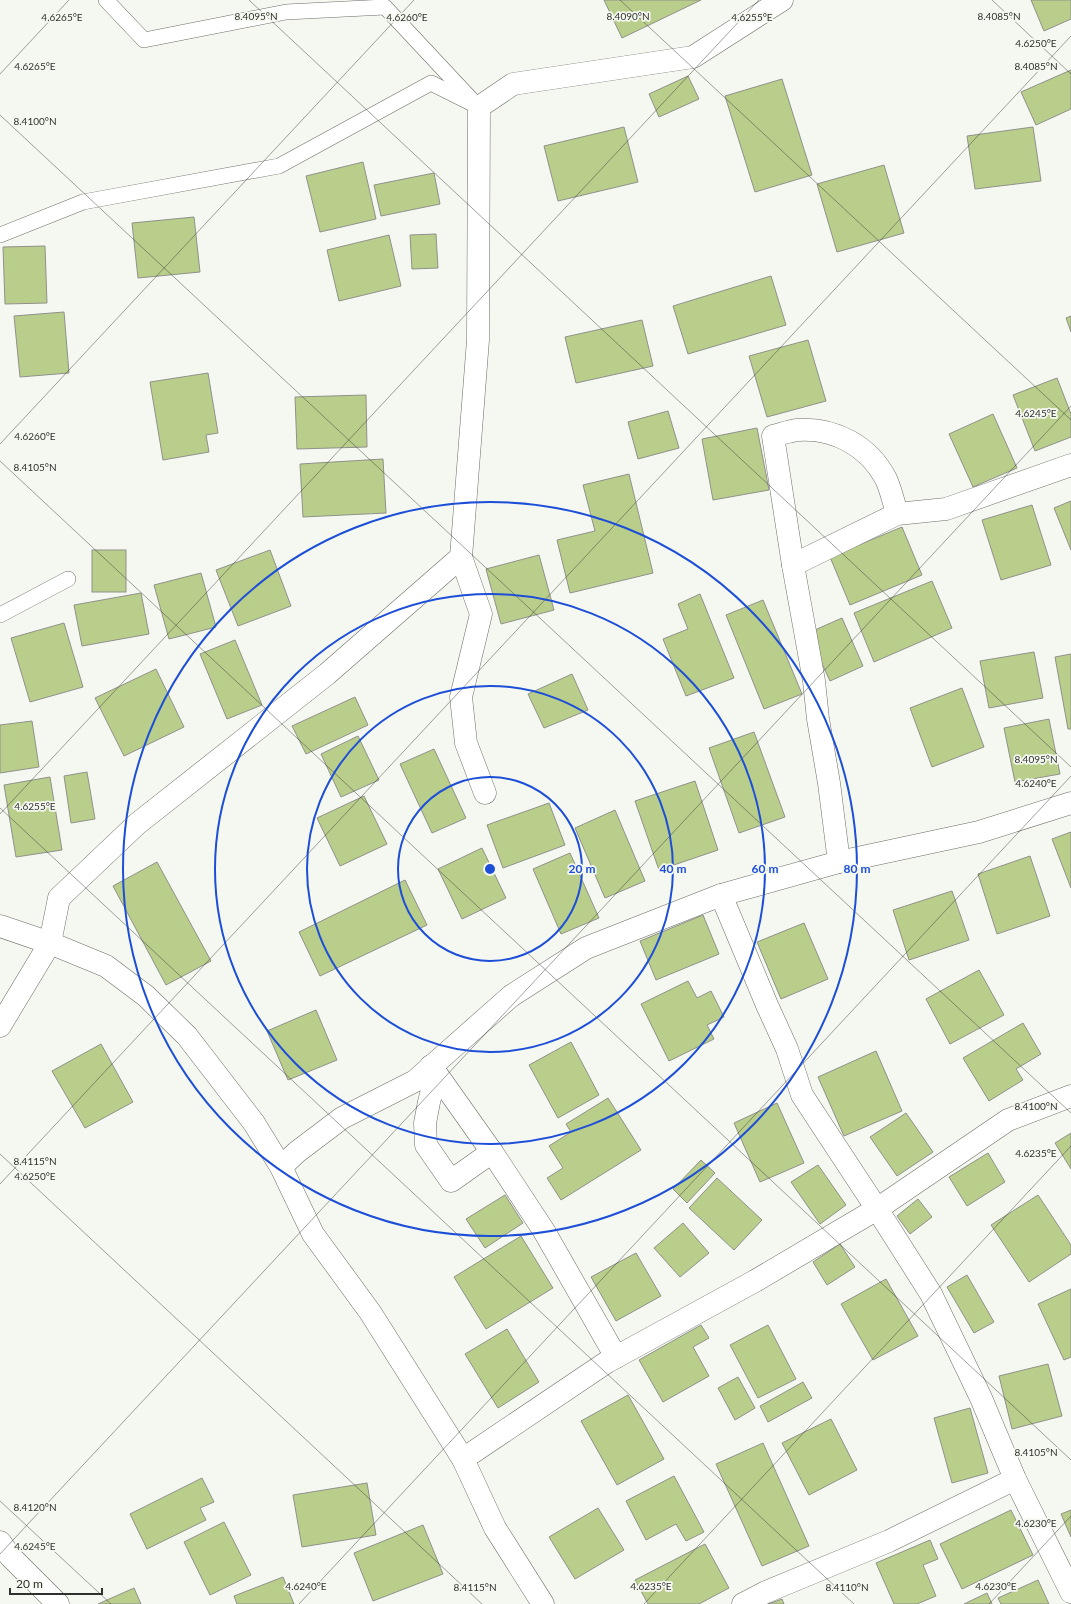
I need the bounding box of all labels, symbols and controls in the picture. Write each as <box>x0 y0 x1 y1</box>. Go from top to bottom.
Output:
text: 8.4095°N <box>234 10 278 22</box>
text: 8.4090°N <box>606 10 650 22</box>
text: 8.4085°N <box>977 10 1021 22</box>
text: 4.6265°E <box>41 11 83 23</box>
text: 4.6260°E <box>386 11 428 23</box>
text: 4.6255°E <box>731 11 773 23</box>
text: 4.6250°E <box>1015 37 1057 49</box>
text: 4.6265°E <box>14 60 56 72</box>
text: 8.4085°N <box>1014 60 1058 72</box>
text: 8.4100°N <box>13 115 57 127</box>
text: 4.6245°E <box>1015 407 1057 419</box>
text: 4.6260°E <box>14 430 56 442</box>
text: 8.4105°N <box>13 461 57 473</box>
text: 8.4095°N <box>1014 753 1058 765</box>
text: 4.6240°E <box>1015 777 1057 789</box>
text: 4.6255°E <box>14 800 56 812</box>
text: 20 m <box>569 861 595 876</box>
text: 40 m <box>660 861 686 876</box>
text: 60 m <box>752 861 778 876</box>
text: 80 m <box>844 861 870 876</box>
centre of rings <box>483 862 497 876</box>
text: 8.4100°N <box>1014 1100 1058 1112</box>
text: 4.6235°E <box>1015 1147 1057 1159</box>
text: 8.4115°N <box>13 1155 57 1167</box>
text: 4.6250°E <box>14 1170 56 1182</box>
text: 8.4105°N <box>1014 1446 1058 1458</box>
text: 8.4120°N <box>13 1501 57 1513</box>
text: 4.6230°E <box>1015 1517 1057 1529</box>
text: 4.6245°E <box>14 1540 56 1552</box>
scale bar <box>10 1570 102 1596</box>
text: 20 m <box>16 1576 43 1591</box>
text: 4.6240°E <box>285 1580 327 1592</box>
text: 4.6235°E <box>630 1580 672 1592</box>
text: 4.6230°E <box>975 1580 1017 1592</box>
text: 8.4115°N <box>453 1581 497 1593</box>
text: 8.4110°N <box>825 1581 869 1593</box>

